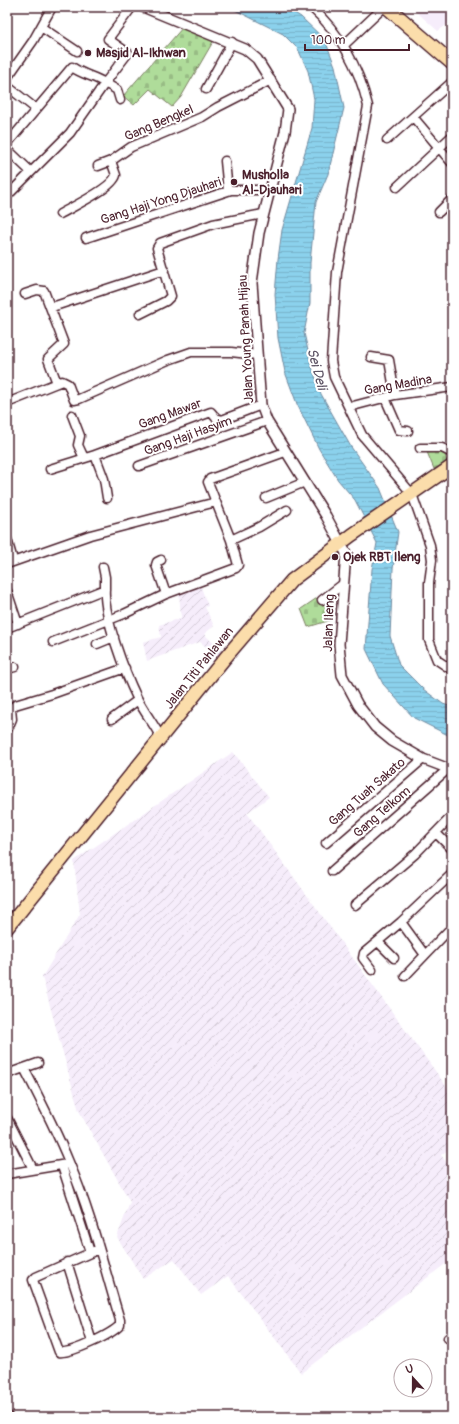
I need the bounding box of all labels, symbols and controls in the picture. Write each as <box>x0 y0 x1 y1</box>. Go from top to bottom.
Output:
scale bar <box>305 26 409 52</box>
text: 100 m <box>311 33 346 48</box>
place label: Masjid Al-Ikhwan <box>96 45 186 61</box>
marker: Masjid Al-Ikhwan <box>83 48 93 58</box>
street label: Gang Bengkel <box>122 101 196 145</box>
place label: Musholla Al-Djauhari <box>242 167 302 198</box>
street label: Gang Haji Yong Djauhari <box>99 174 223 228</box>
marker: Musholla Al-Djauhari <box>229 177 239 187</box>
street label: Jalan Young Panah Hijau <box>235 274 257 404</box>
water label: Sei Deli <box>303 346 331 394</box>
street label: Gang Madina <box>363 371 433 399</box>
street label: Gang Mawar <box>136 395 204 433</box>
street label: Gang Haji Hasyim <box>142 413 234 459</box>
place label: Ojek RBT Ileng <box>343 549 421 565</box>
marker: Ojek RBT Ileng <box>330 552 340 562</box>
street label: Jalan Ileng <box>320 593 338 652</box>
street label: Jalan Titi Pahlawan <box>161 624 237 712</box>
street label: Gang Tuah Sakato <box>325 754 409 830</box>
street label: Gang Telkom <box>350 783 414 841</box>
north arrow <box>393 1358 433 1398</box>
text: U <box>404 1362 415 1377</box>

